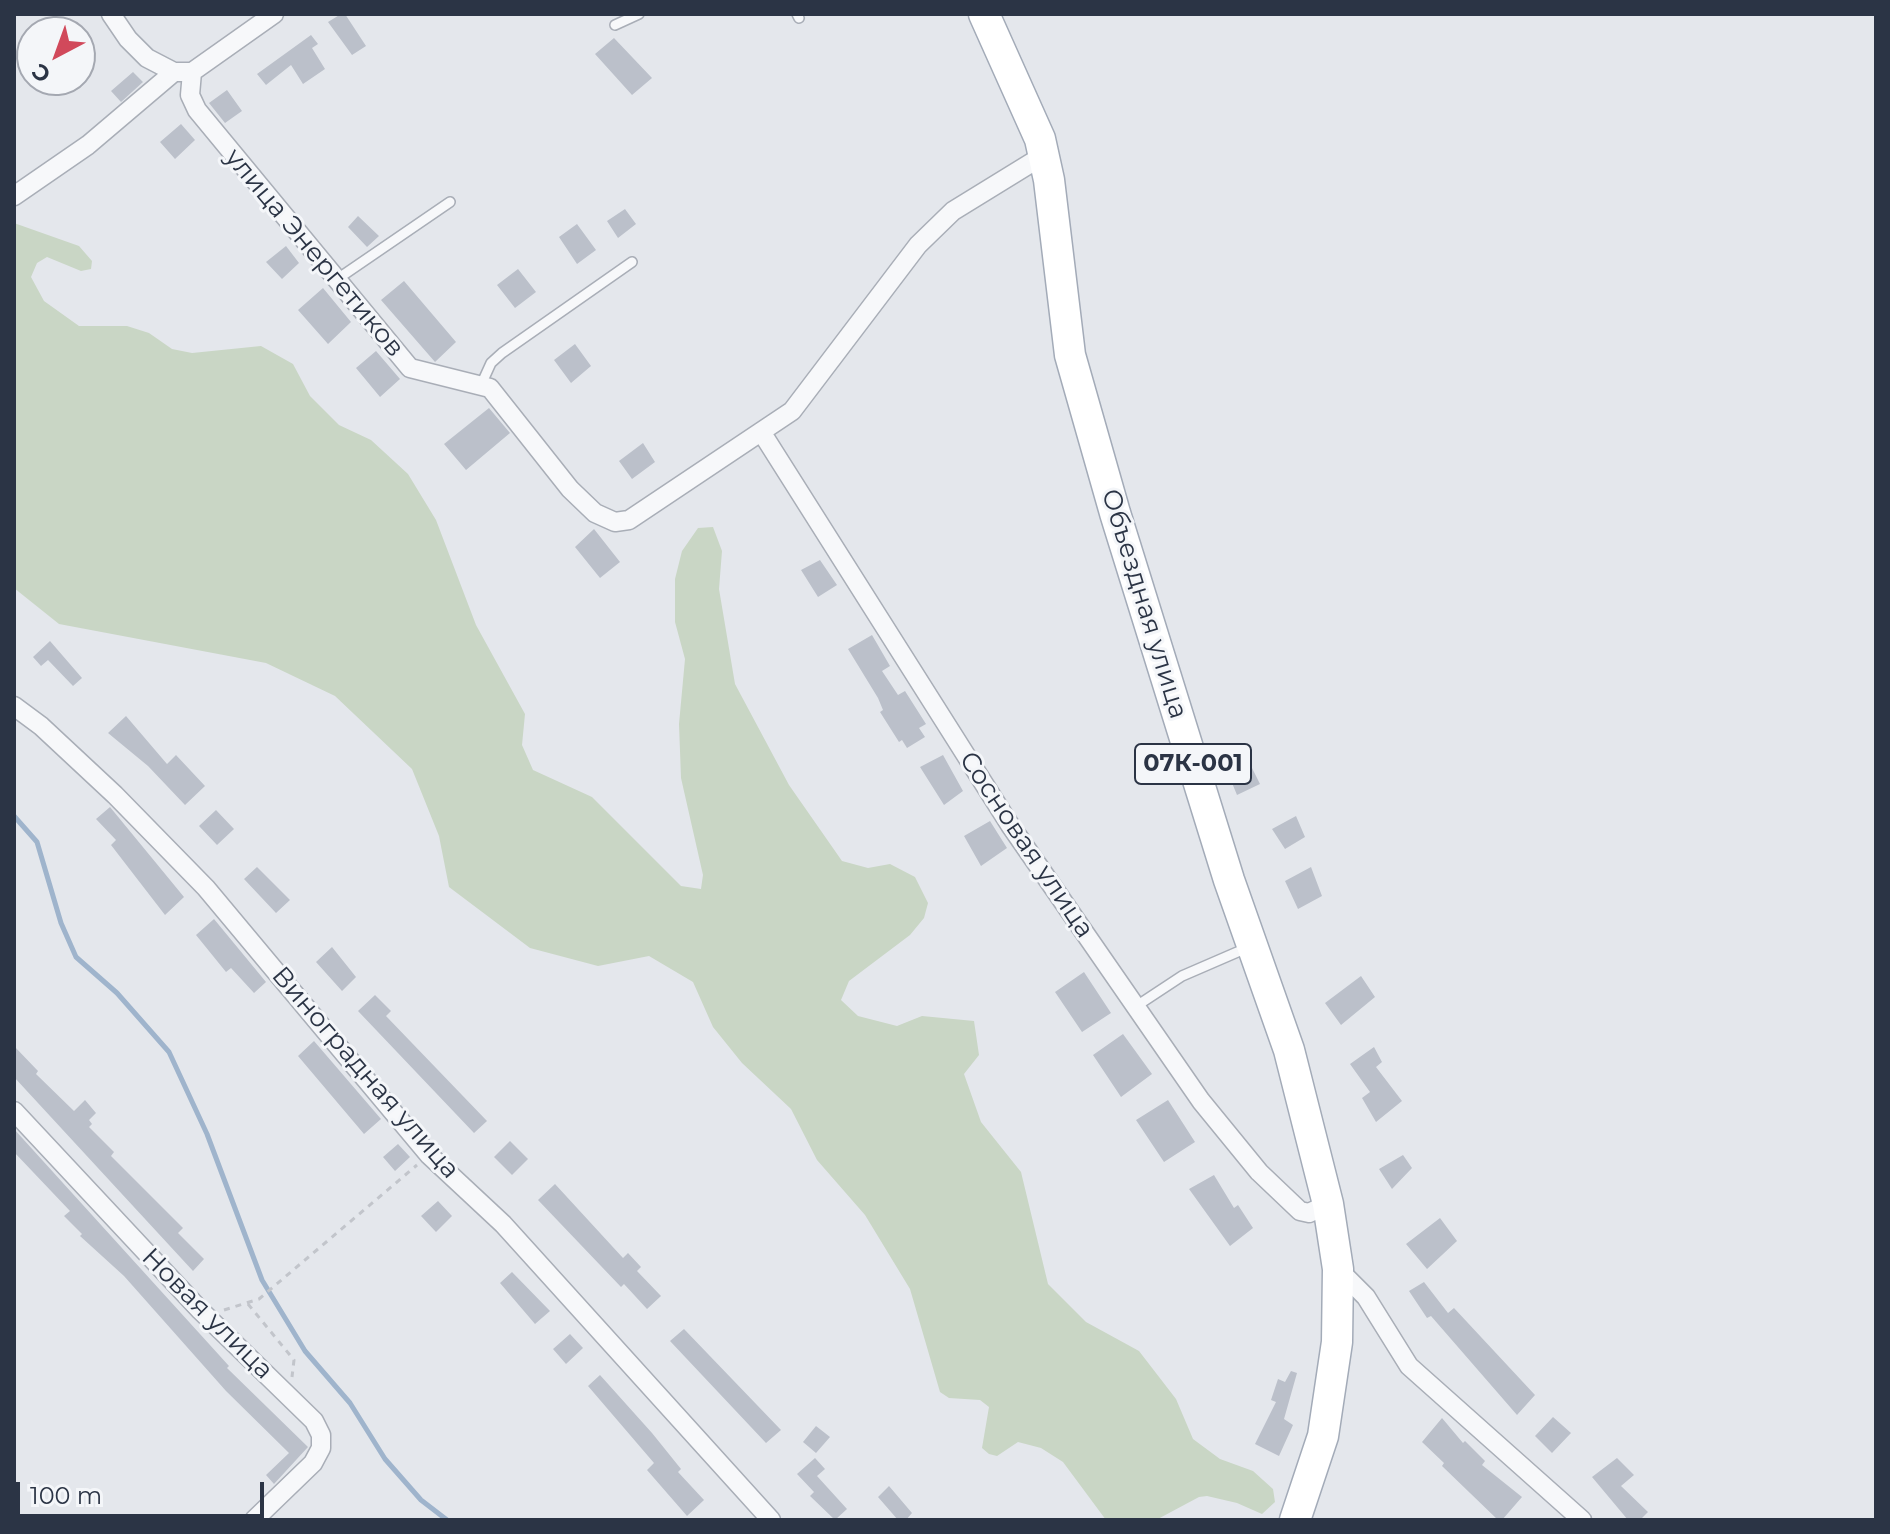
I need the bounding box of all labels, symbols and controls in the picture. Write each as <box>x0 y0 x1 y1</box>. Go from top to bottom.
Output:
north arrow <box>16 16 96 96</box>
text: С <box>26 58 56 88</box>
street label: улица Энергетиков <box>218 143 410 363</box>
street label: Объездная улица <box>1094 486 1194 722</box>
road number: 07К-001 <box>1135 744 1251 784</box>
street label: Сосновая улица <box>952 746 1100 944</box>
street label: Виноградная улица <box>265 961 465 1185</box>
street label: Новая улица <box>135 1242 279 1386</box>
scale bar <box>20 1466 268 1516</box>
text: 100 m <box>30 1481 102 1510</box>

